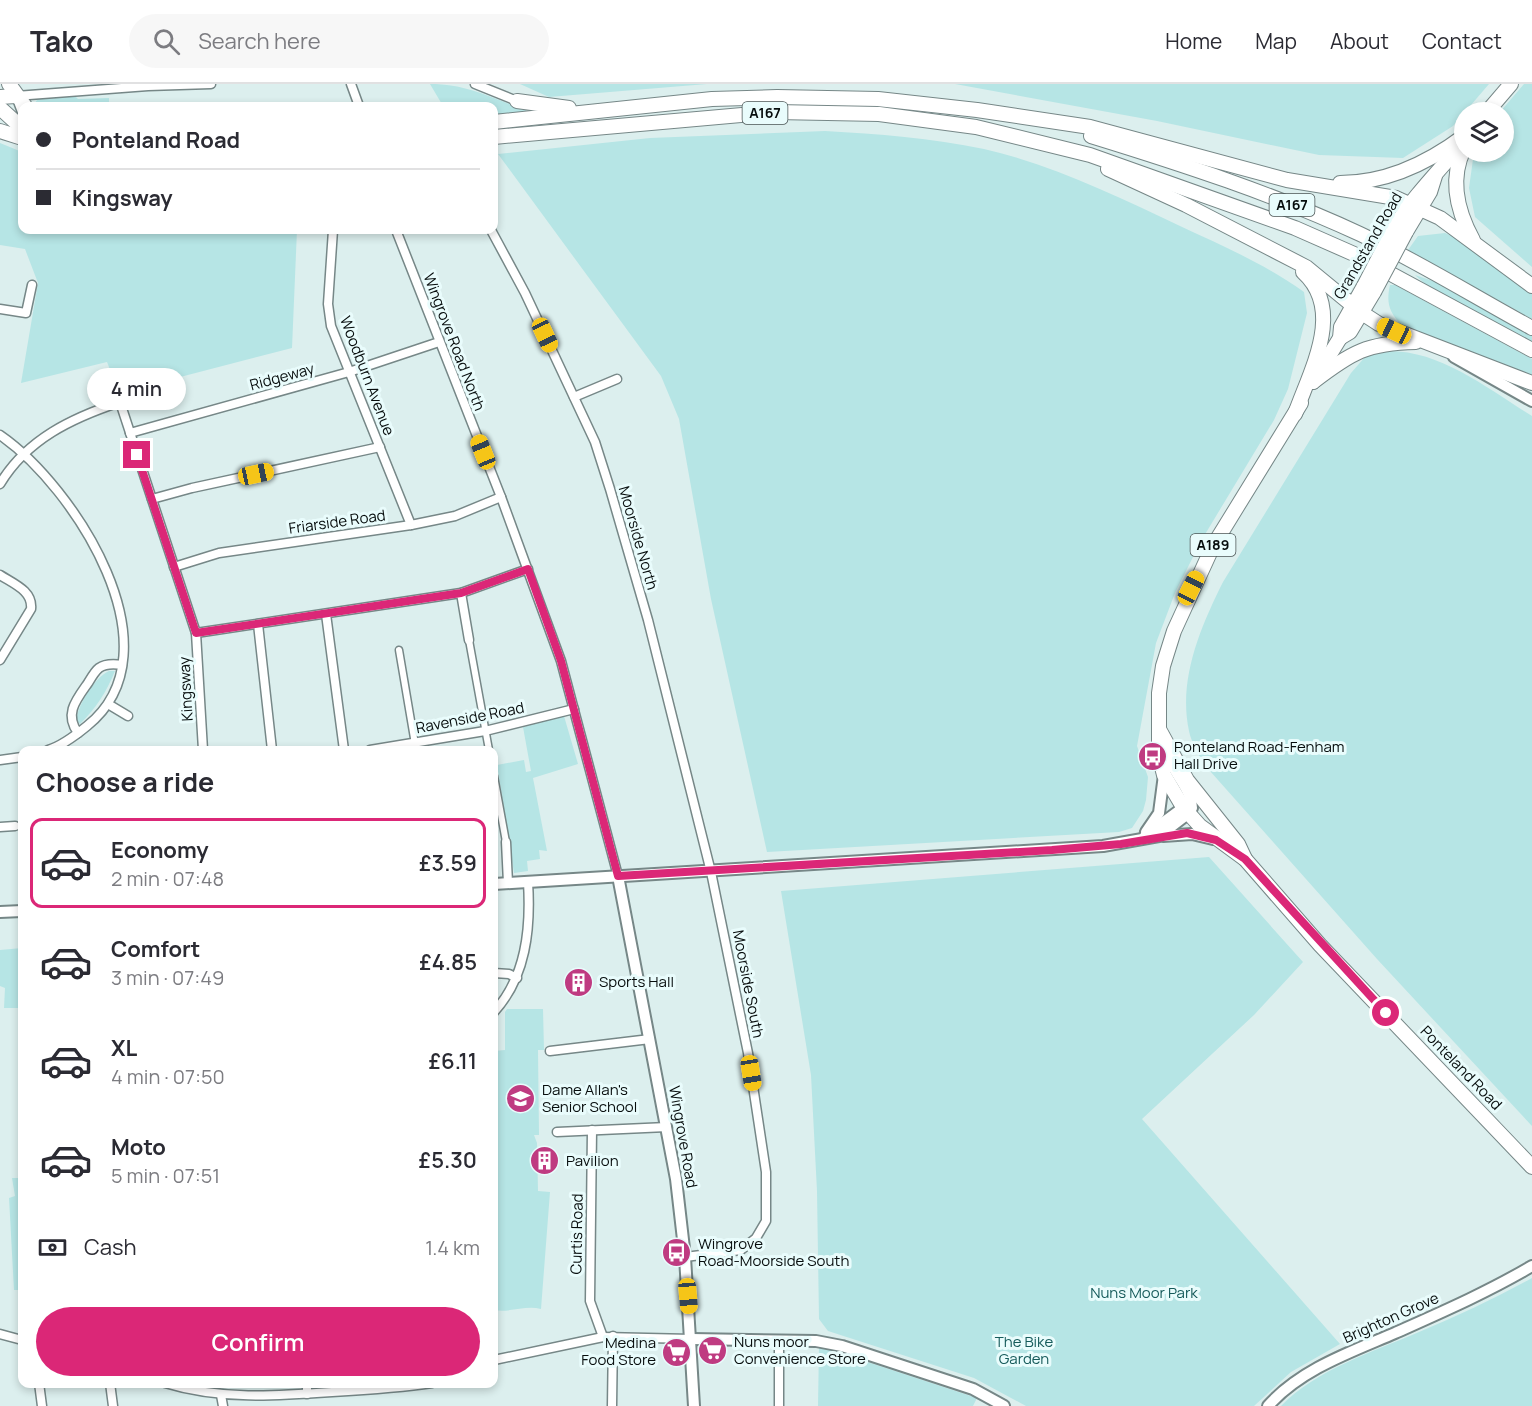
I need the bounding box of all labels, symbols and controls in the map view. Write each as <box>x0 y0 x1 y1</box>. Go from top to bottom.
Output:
search box <box>129 14 549 68</box>
text: Tako <box>30 22 93 60</box>
icon: search <box>150 25 183 58</box>
text: Search here <box>198 26 321 56</box>
text: Home <box>1165 27 1222 55</box>
text: Map <box>1255 27 1297 55</box>
text: About <box>1330 27 1389 55</box>
text: Contact <box>1422 27 1502 55</box>
road number: A167 <box>742 102 788 124</box>
map controls <box>1454 102 1514 162</box>
button: layers <box>1454 102 1514 162</box>
text: Ponteland Road <box>72 125 240 155</box>
text: Kingsway <box>72 183 173 213</box>
street label: Grandstand Road <box>1328 188 1407 303</box>
road number: A167 <box>1270 194 1314 216</box>
street label: Wingrove Road North <box>419 270 490 414</box>
street label: Woodburn Avenue <box>335 313 400 439</box>
car <box>529 315 561 355</box>
car <box>1374 315 1414 347</box>
street label: Ridgeway <box>247 358 317 395</box>
callout: 4 min <box>88 368 186 410</box>
text: 4 min <box>111 375 162 402</box>
car <box>468 432 498 472</box>
route end <box>123 441 150 468</box>
car <box>237 461 275 487</box>
street label: Moorside North <box>614 484 663 592</box>
street label: Friarside Road <box>287 504 387 539</box>
road number: A189 <box>1190 534 1236 556</box>
car <box>1175 568 1207 608</box>
street label: Kingsway <box>173 656 198 722</box>
street label: Ravenside Road <box>414 697 526 738</box>
place label: Ponteland Road-Fenham Hall Drive <box>1174 736 1344 774</box>
bus stop icon: Ponteland Road-Fenham Hall Drive <box>1137 740 1169 772</box>
text: Choose a ride <box>36 763 214 800</box>
text: Economy <box>111 835 209 865</box>
icon: car <box>39 836 93 890</box>
text: £3.59 <box>419 848 477 878</box>
text: 2 min · 07:48 <box>111 865 224 892</box>
street label: Moorside South <box>728 928 769 1040</box>
text: Comfort <box>111 934 200 964</box>
icon: car <box>39 935 93 989</box>
text: £4.85 <box>419 947 477 977</box>
text: 3 min · 07:49 <box>111 964 224 991</box>
building icon: Sports Hall <box>562 966 594 998</box>
place label: Sports Hall <box>599 971 674 992</box>
route start <box>1372 999 1399 1026</box>
street label: Ponteland Road <box>1416 1021 1507 1114</box>
text: XL <box>111 1033 137 1063</box>
icon: car <box>39 1034 93 1088</box>
text: £6.11 <box>429 1046 477 1076</box>
car <box>739 1054 763 1092</box>
text: 4 min · 07:50 <box>111 1063 225 1090</box>
place label: Dame Allan's Senior School <box>542 1079 637 1117</box>
school or university icon: Dame Allan's Senior School <box>505 1083 537 1115</box>
street label: Wingrove Road <box>664 1084 703 1190</box>
text: Moto <box>111 1132 166 1162</box>
icon: car <box>39 1133 93 1187</box>
text: £5.30 <box>419 1145 477 1175</box>
building icon: Pavilion <box>529 1145 561 1177</box>
place label: Pavilion <box>566 1150 619 1171</box>
text: 5 min · 07:51 <box>111 1162 220 1189</box>
street label: Curtis Road <box>565 1193 588 1275</box>
icon: cash <box>36 1231 69 1264</box>
text: Cash <box>84 1232 137 1262</box>
place label: Wingrove Road-Moorside South <box>698 1233 849 1271</box>
text: 1.4 km <box>425 1234 480 1261</box>
bus stop icon: Wingrove Road-Moorside South <box>661 1237 693 1269</box>
car <box>677 1277 699 1315</box>
park label: Nuns Moor Park <box>1090 1282 1198 1303</box>
street label: Brighton Grove <box>1340 1287 1442 1348</box>
button: Confirm <box>36 1307 480 1376</box>
place label: Nuns moor Convenience Store <box>734 1331 866 1369</box>
park label: The Bike Garden <box>995 1331 1053 1369</box>
place label: Medina Food Store <box>581 1332 656 1370</box>
supermarket icon: Nuns moor Convenience Store <box>697 1335 729 1367</box>
supermarket icon: Medina Food Store <box>661 1336 693 1368</box>

